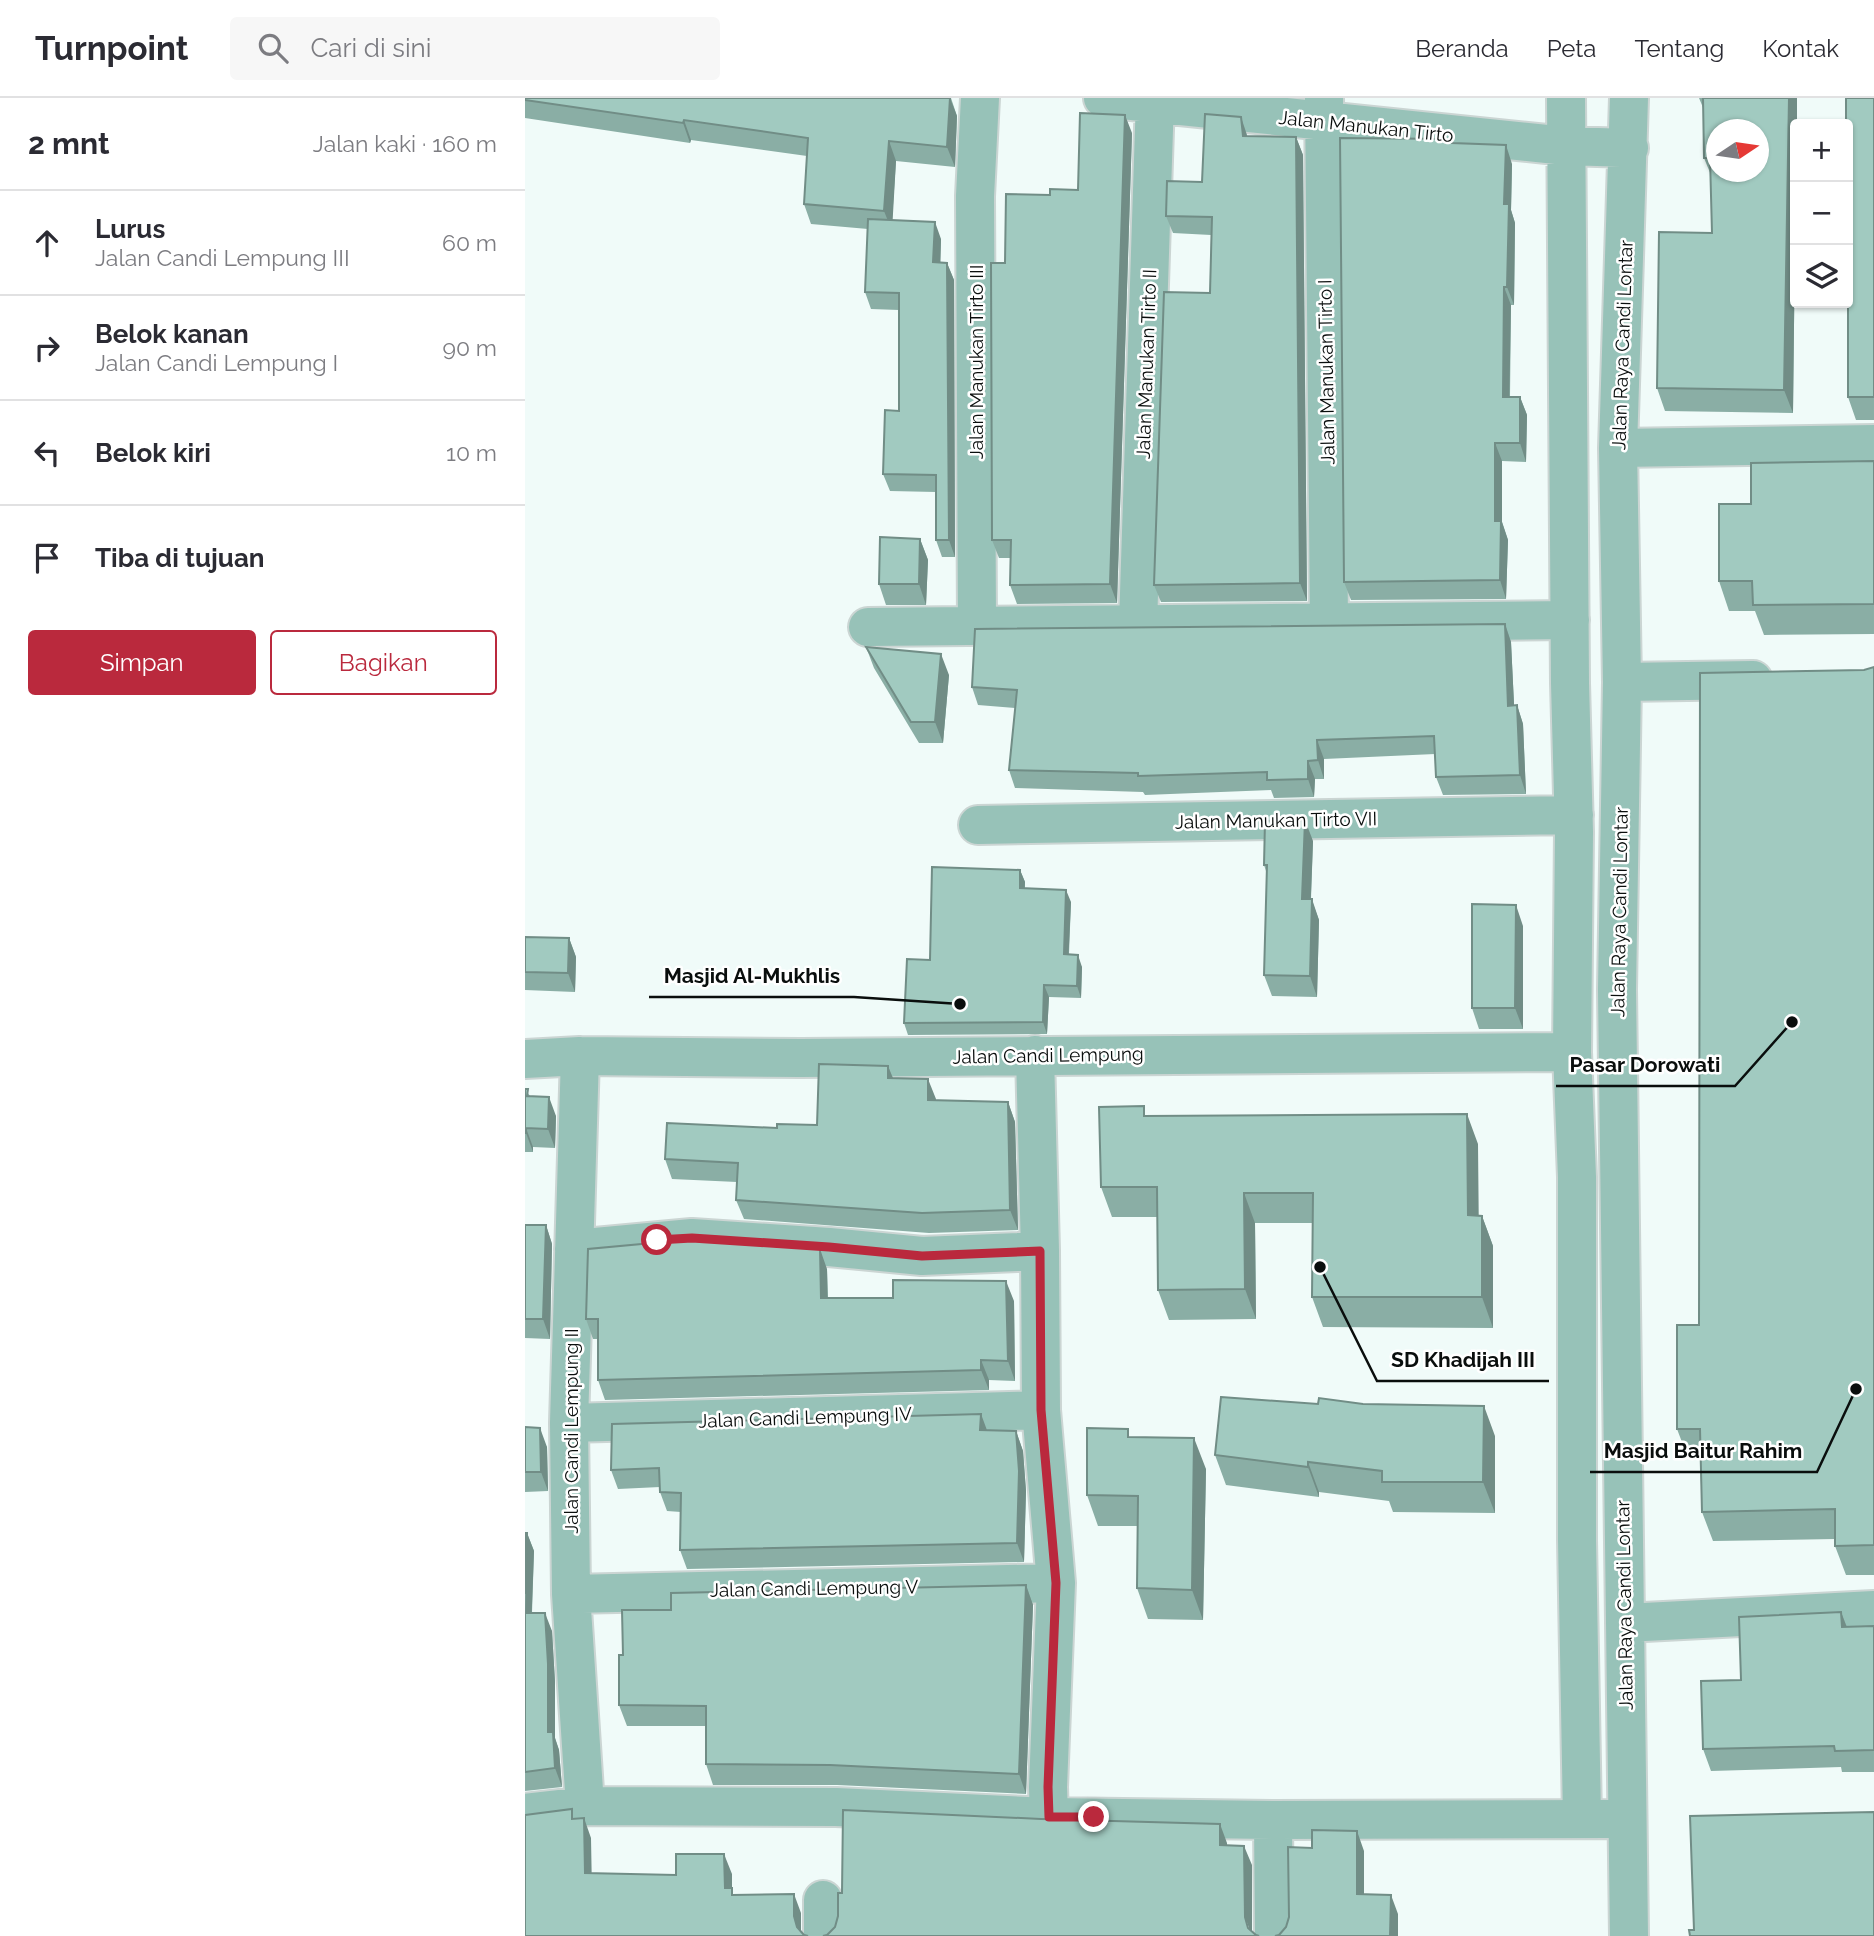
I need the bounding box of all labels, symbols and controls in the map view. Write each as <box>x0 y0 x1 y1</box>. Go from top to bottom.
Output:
search box <box>230 17 720 80</box>
text: Turnpoint <box>35 29 188 68</box>
icon: search <box>254 29 292 67</box>
text: Cari di sini <box>310 33 431 63</box>
text: Beranda <box>1415 34 1509 63</box>
text: Peta <box>1547 34 1596 63</box>
text: Tentang <box>1634 34 1724 63</box>
text: Kontak <box>1762 34 1839 63</box>
street label: Jalan Manukan Tirto <box>1277 106 1455 146</box>
north arrow <box>1706 119 1769 182</box>
map controls <box>1790 119 1853 308</box>
button: + <box>1790 119 1853 182</box>
text: 2 mnt <box>28 126 110 161</box>
text: Jalan kaki · 160 m <box>313 130 497 157</box>
button: − <box>1790 182 1853 245</box>
text: Lurus <box>95 214 165 244</box>
icon: ahead <box>28 224 66 262</box>
text: 60 m <box>442 229 497 256</box>
street label: Jalan Raya Candi Lontar <box>1607 239 1637 450</box>
text: Jalan Candi Lempung III <box>95 244 350 271</box>
button: layers <box>1790 245 1853 308</box>
street label: Jalan Manukan Tirto III <box>965 265 987 459</box>
street label: Jalan Manukan Tirto II <box>1132 269 1160 459</box>
street label: Jalan Manukan Tirto I <box>1313 279 1339 465</box>
text: Belok kanan <box>95 319 249 349</box>
icon: right <box>28 329 66 367</box>
text: 90 m <box>442 334 497 361</box>
text: Jalan Candi Lempung I <box>95 349 338 376</box>
icon: left <box>28 434 66 472</box>
text: Belok kiri <box>95 438 211 468</box>
text: 10 m <box>446 439 497 466</box>
icon: arrive <box>28 539 66 577</box>
text: Tiba di tujuan <box>95 543 265 573</box>
button: Simpan <box>28 630 256 695</box>
button: Bagikan <box>270 630 497 695</box>
street label: Jalan Raya Candi Lontar <box>1606 806 1632 1017</box>
street label: Jalan Manukan Tirto VII <box>1175 807 1377 833</box>
callout: Masjid Al-Mukhlis <box>649 955 854 997</box>
text: Masjid Al-Mukhlis <box>664 963 840 988</box>
street label: Jalan Candi Lempung <box>952 1042 1144 1068</box>
callout: Pasar Dorowati <box>1556 1044 1735 1086</box>
text: Pasar Dorowati <box>1570 1052 1720 1077</box>
route start <box>641 1224 672 1255</box>
street label: Jalan Candi Lempung II <box>560 1328 582 1534</box>
callout: SD Khadijah III <box>1377 1339 1549 1381</box>
text: SD Khadijah III <box>1391 1347 1535 1372</box>
street label: Jalan Candi Lempung IV <box>698 1402 912 1432</box>
callout: Masjid Baitur Rahim <box>1590 1430 1817 1472</box>
text: Masjid Baitur Rahim <box>1604 1438 1802 1463</box>
street label: Jalan Raya Candi Lontar <box>1611 1499 1637 1710</box>
street label: Jalan Candi Lempung V <box>710 1575 918 1601</box>
route end <box>1078 1801 1109 1832</box>

